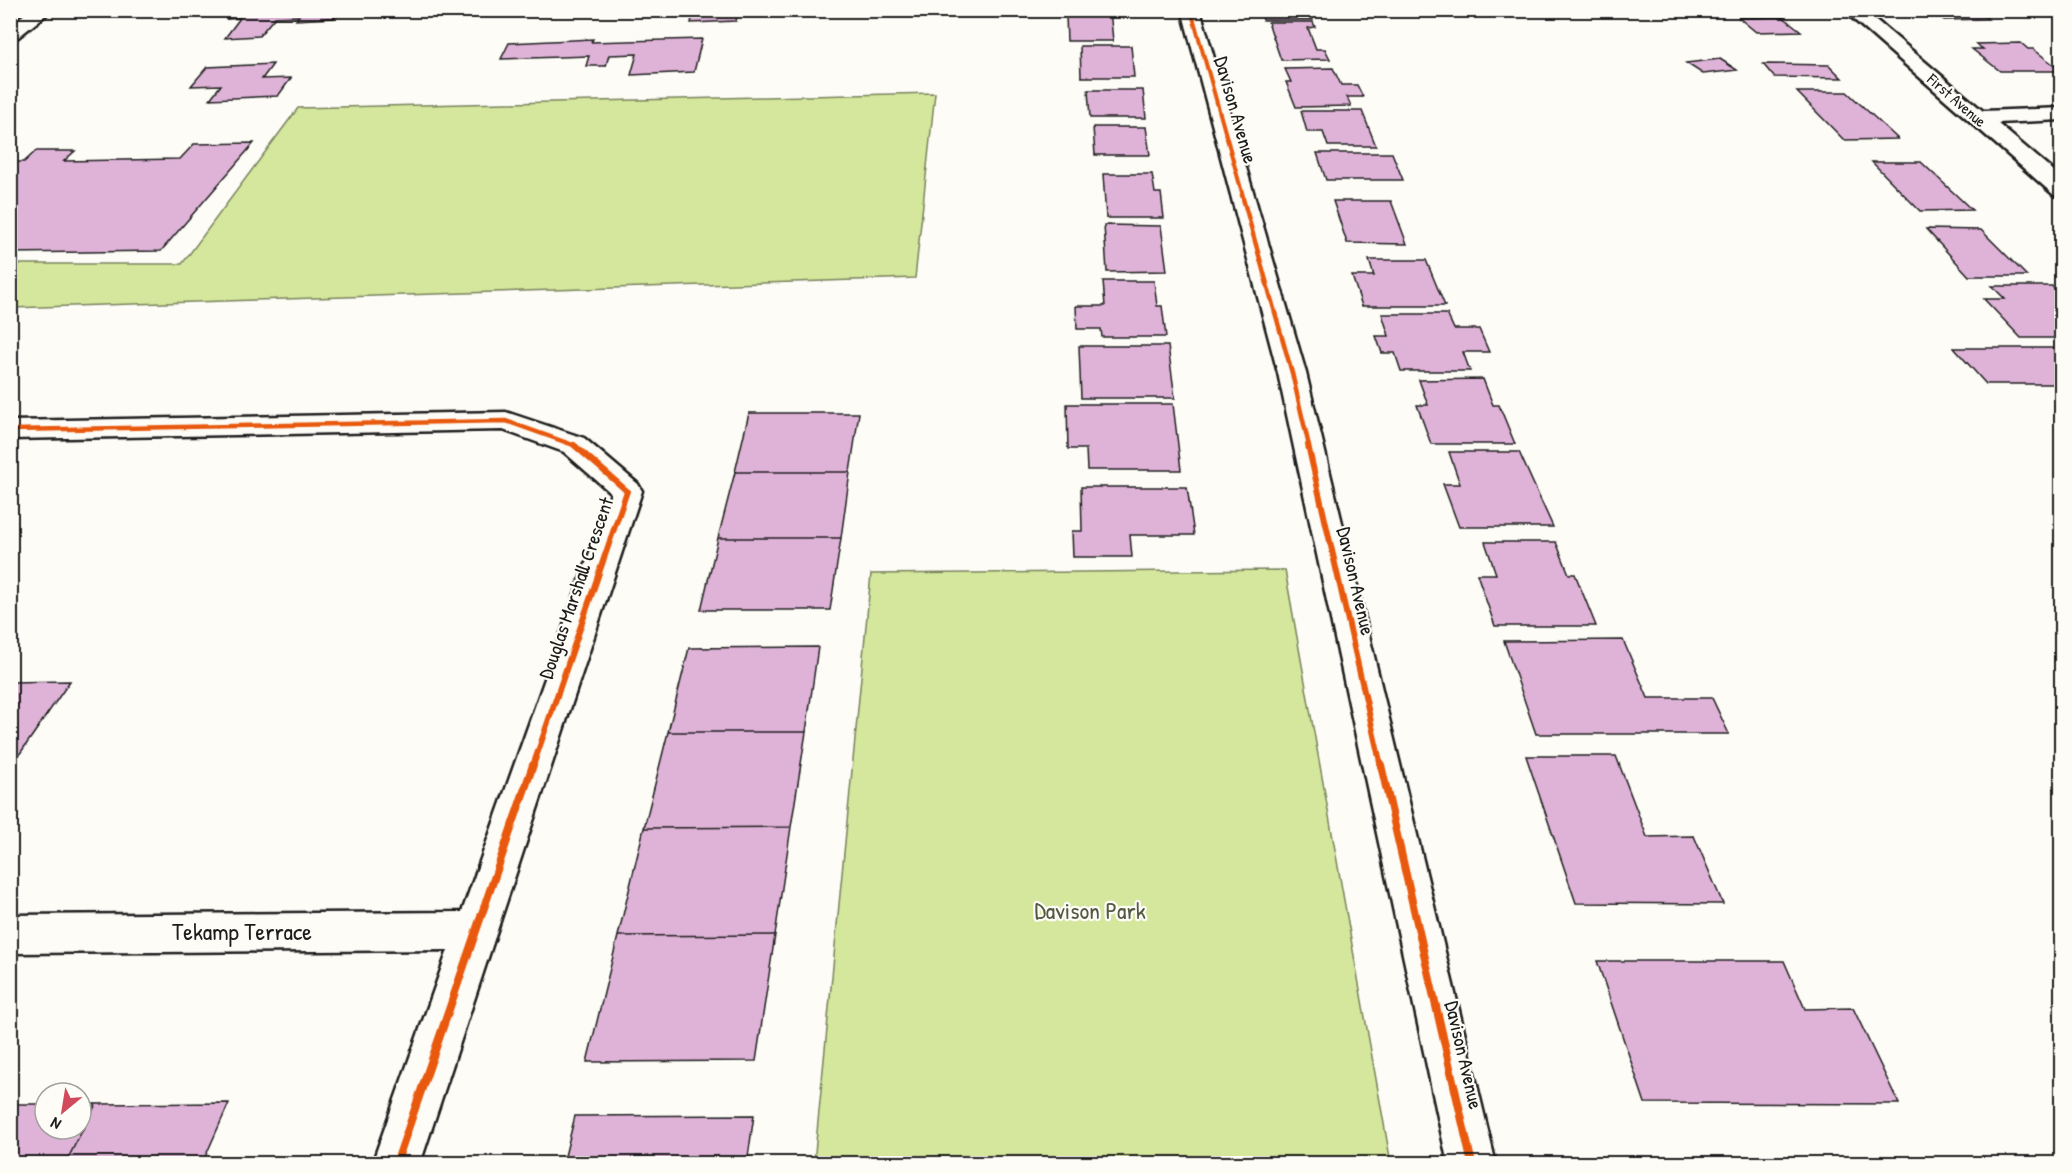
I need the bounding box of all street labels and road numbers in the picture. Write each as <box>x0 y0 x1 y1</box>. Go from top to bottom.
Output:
street label: Davison Avenue <box>1208 53 1265 166</box>
street label: First Avenue <box>1922 68 1992 132</box>
street label: Douglas Marshall Crescent <box>532 492 620 682</box>
street label: Davison Avenue <box>1331 524 1382 638</box>
street label: Tekamp Terrace <box>172 915 312 947</box>
street label: Davison Avenue <box>1439 998 1490 1112</box>

